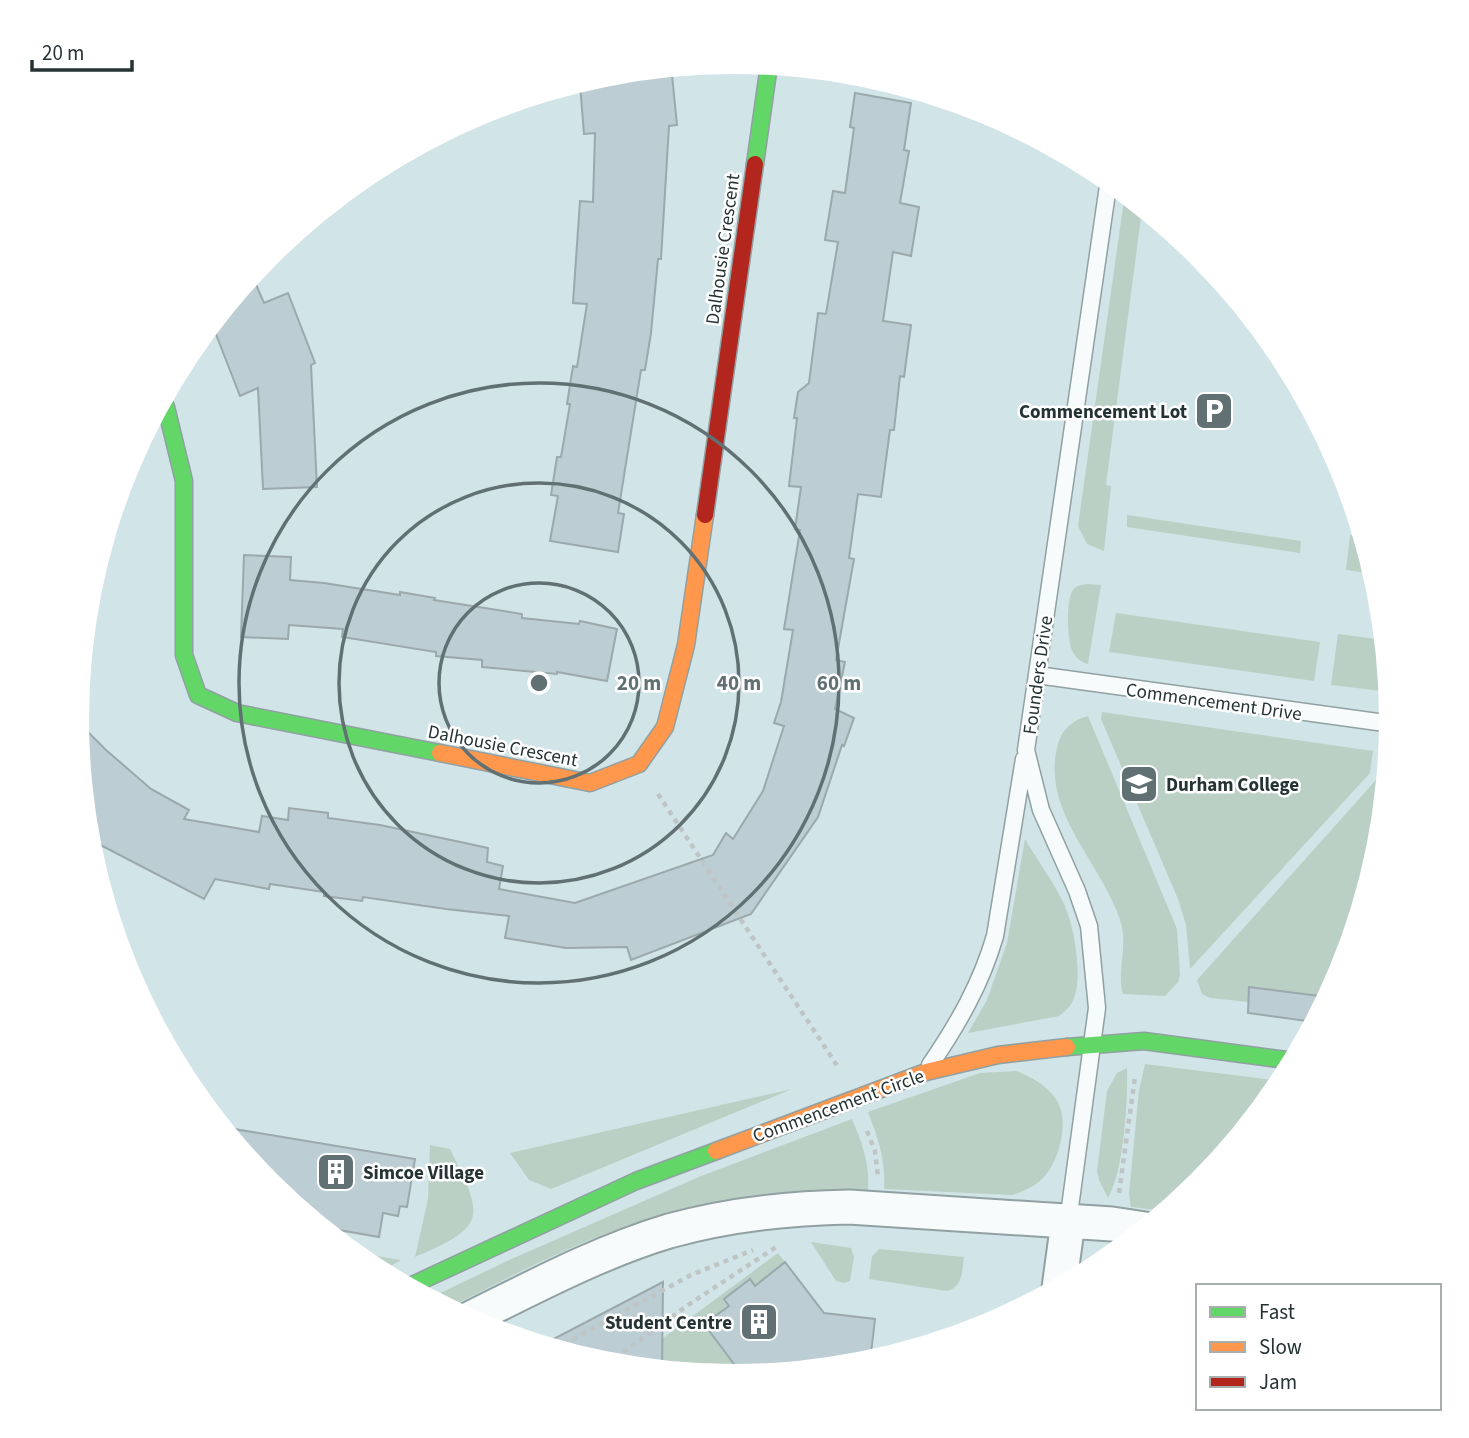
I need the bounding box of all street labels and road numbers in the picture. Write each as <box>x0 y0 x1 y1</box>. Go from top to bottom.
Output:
street label: Dalhousie Crescent <box>700 171 748 326</box>
street label: Founders Drive <box>1017 614 1060 736</box>
street label: Commencement Drive <box>1124 677 1303 728</box>
street label: Dalhousie Crescent <box>425 719 580 774</box>
street label: Commencement Circle <box>749 1063 928 1150</box>

